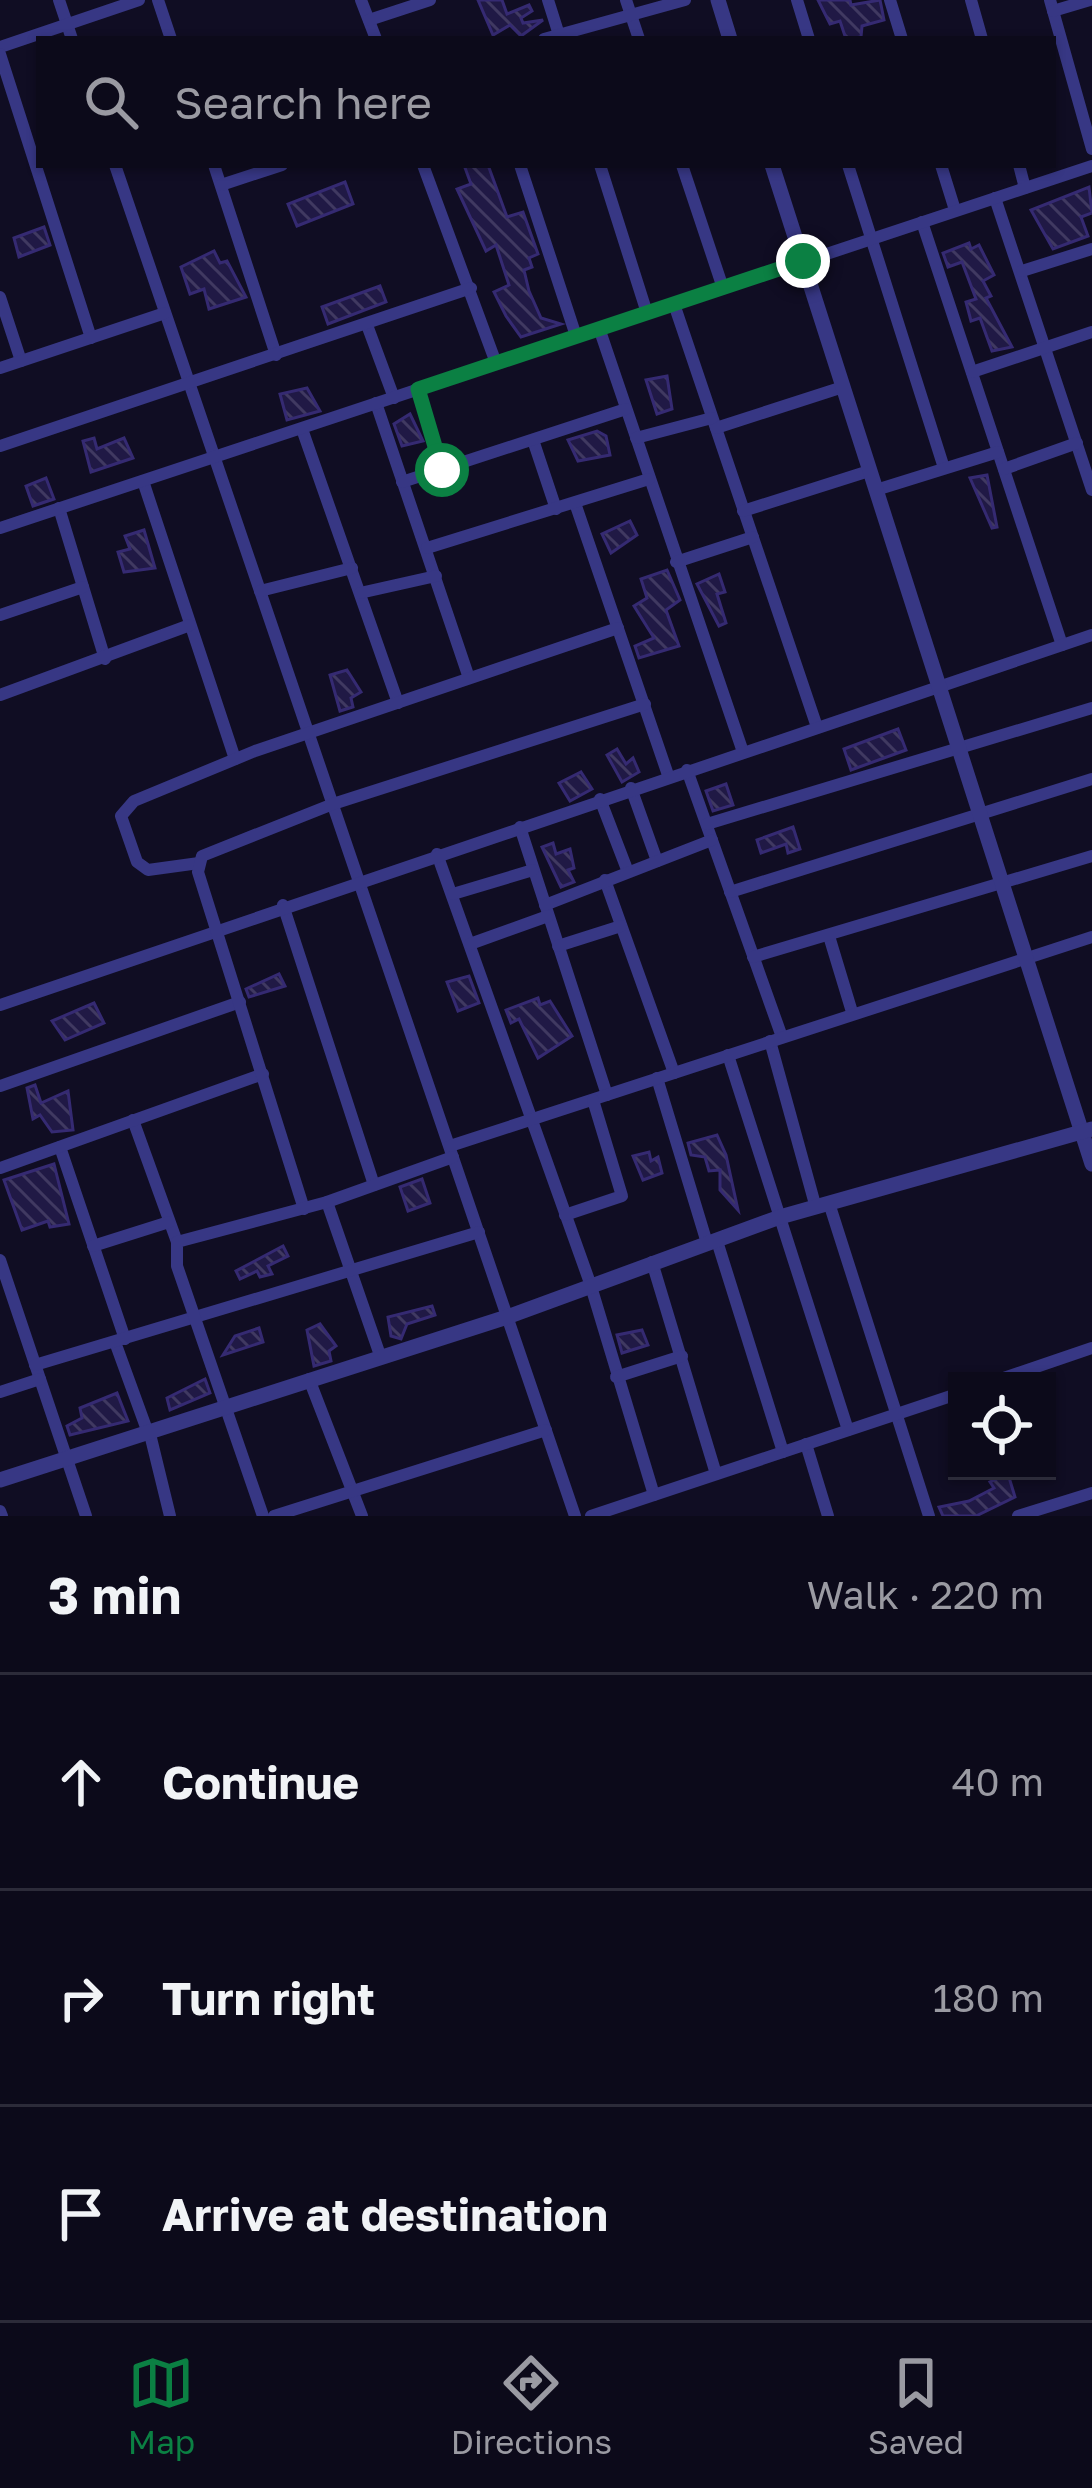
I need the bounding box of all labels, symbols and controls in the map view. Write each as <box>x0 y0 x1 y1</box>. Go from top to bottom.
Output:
search box <box>36 36 1056 168</box>
icon: search <box>78 69 144 135</box>
text: Search here <box>174 75 432 129</box>
route end <box>776 234 830 288</box>
route start <box>415 443 469 497</box>
map controls <box>948 1372 1056 1480</box>
button: locate <box>948 1372 1056 1480</box>
text: 3 min <box>48 1564 181 1625</box>
text: Walk · 220 m <box>807 1571 1044 1618</box>
icon: ahead <box>48 1749 114 1815</box>
text: Continue <box>162 1755 359 1809</box>
text: 40 m <box>952 1758 1044 1805</box>
icon: right <box>48 1965 114 2031</box>
text: Turn right <box>162 1971 375 2025</box>
text: 180 m <box>933 1974 1044 2021</box>
icon: arrive <box>48 2181 114 2247</box>
text: Arrive at destination <box>162 2187 608 2241</box>
tab: Map <box>128 2350 195 2461</box>
tab: Directions <box>451 2350 612 2461</box>
tab: Saved <box>868 2350 964 2461</box>

